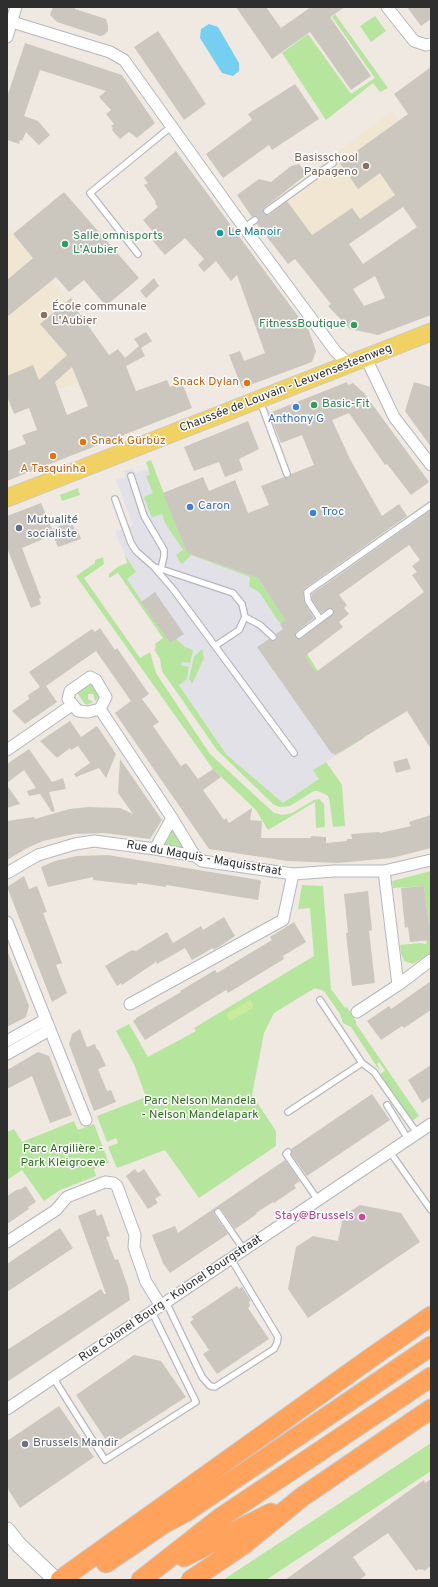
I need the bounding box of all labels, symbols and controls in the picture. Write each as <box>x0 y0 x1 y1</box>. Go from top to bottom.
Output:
place label: Basisschool Papageno <box>294 152 358 180</box>
marker: Basisschool Papageno <box>361 161 371 171</box>
place label: Le Manoir <box>228 226 281 240</box>
marker: Le Manoir <box>215 228 225 238</box>
place label: Salle omnisports L'Aubier <box>73 230 163 258</box>
marker: Salle omnisports L'Aubier <box>60 239 70 249</box>
place label: École communale L'Aubier <box>52 301 147 329</box>
marker: École communale L'Aubier <box>39 310 49 320</box>
place label: FitnessBoutique <box>259 318 346 332</box>
marker: FitnessBoutique <box>349 320 359 330</box>
street label: Chaussée de Louvain - Leuvensesteenweg <box>178 342 394 436</box>
place label: Snack Dylan <box>173 376 239 390</box>
marker: Snack Dylan <box>242 378 252 388</box>
place label: Basic-Fit <box>322 398 370 412</box>
marker: Basic-Fit <box>309 400 319 410</box>
marker: Anthony G <box>291 402 301 412</box>
place label: Anthony G <box>268 413 324 427</box>
place label: Snack Gürbüz <box>91 435 166 449</box>
marker: Snack Gürbüz <box>78 437 88 447</box>
marker: A Tasquinha <box>48 451 58 461</box>
place label: A Tasquinha <box>20 463 86 477</box>
place label: Caron <box>198 500 230 514</box>
marker: Caron <box>185 502 195 512</box>
place label: Troc <box>321 506 344 520</box>
marker: Troc <box>308 508 318 518</box>
place label: Mutualité socialiste <box>27 514 78 542</box>
marker: Mutualité socialiste <box>14 523 24 533</box>
street label: Rue du Maquis - Maquisstraat <box>125 838 283 880</box>
park label: Parc Nelson Mandela - Nelson Mandelapark <box>141 1095 259 1123</box>
park label: Parc Argilière - Park Kleigroeve <box>20 1143 106 1171</box>
place label: Stay@Brussels <box>275 1210 354 1224</box>
marker: Stay@Brussels <box>357 1212 367 1222</box>
street label: Rue Colonel Bourg - Kolonel Bourgstraat <box>77 1232 265 1366</box>
place label: Brussels Mandir <box>33 1437 119 1451</box>
marker: Brussels Mandir <box>20 1439 30 1449</box>

